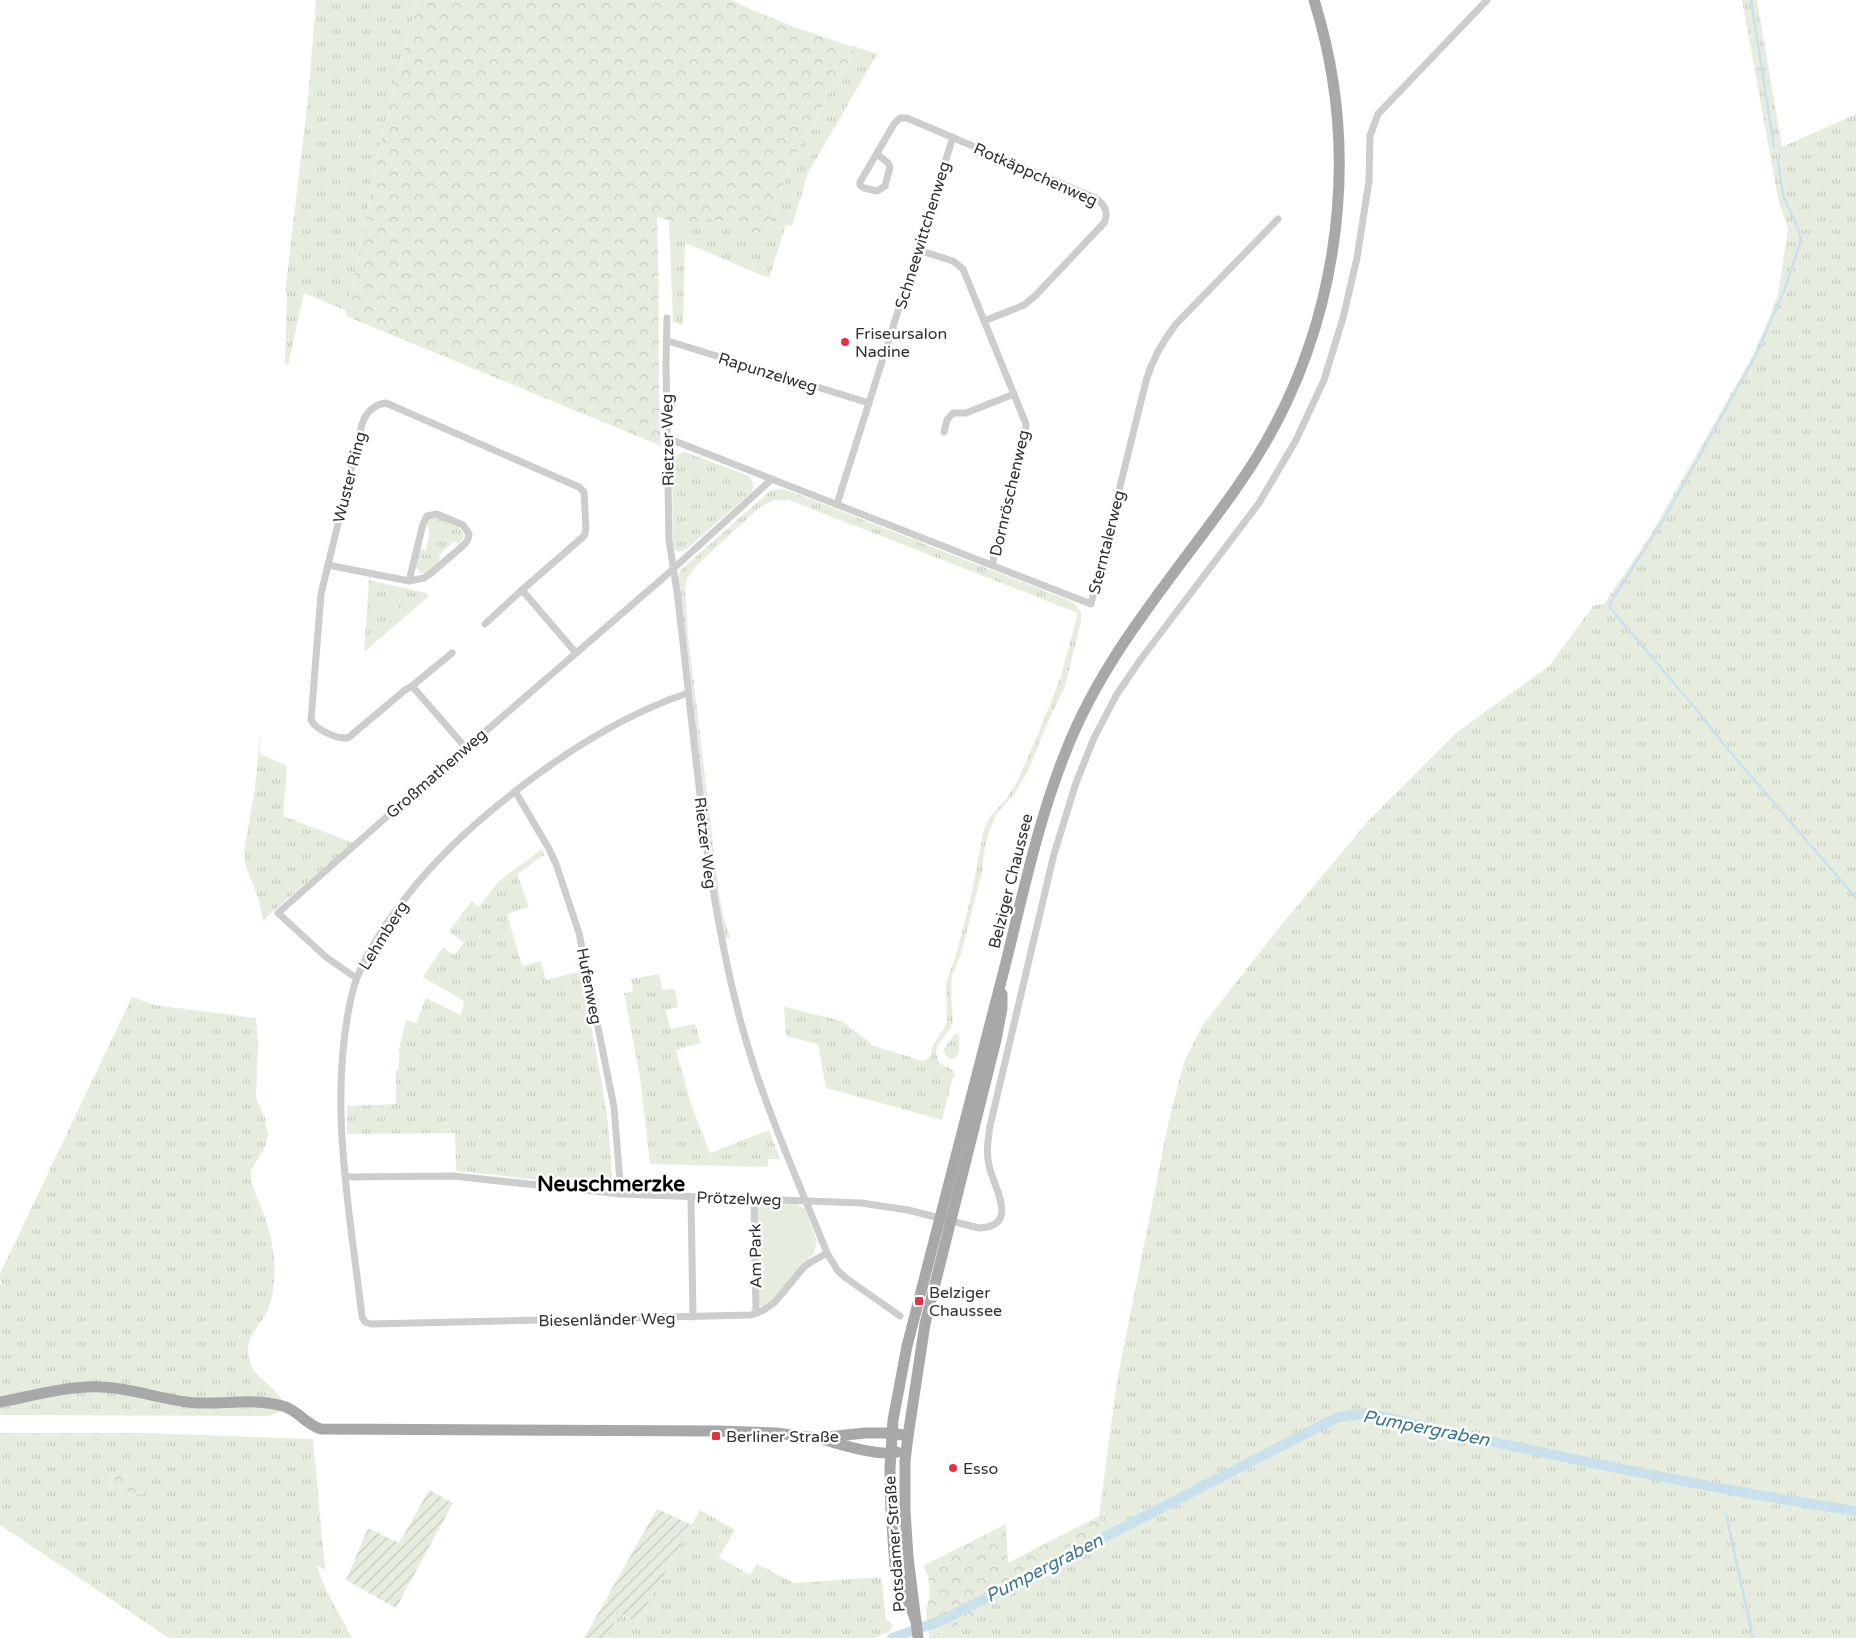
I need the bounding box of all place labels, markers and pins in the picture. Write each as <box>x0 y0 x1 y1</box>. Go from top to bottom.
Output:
place label: Friseursalon Nadine <box>855 324 947 362</box>
marker: Friseursalon Nadine <box>839 336 851 348</box>
place label: Belziger Chaussee <box>929 1283 1002 1321</box>
marker: Belziger Chaussee <box>913 1295 925 1307</box>
place label: Berliner Straße <box>726 1427 839 1447</box>
marker: Berliner Straße <box>710 1430 722 1442</box>
place label: Esso <box>963 1459 998 1479</box>
marker: Esso <box>947 1462 959 1474</box>

